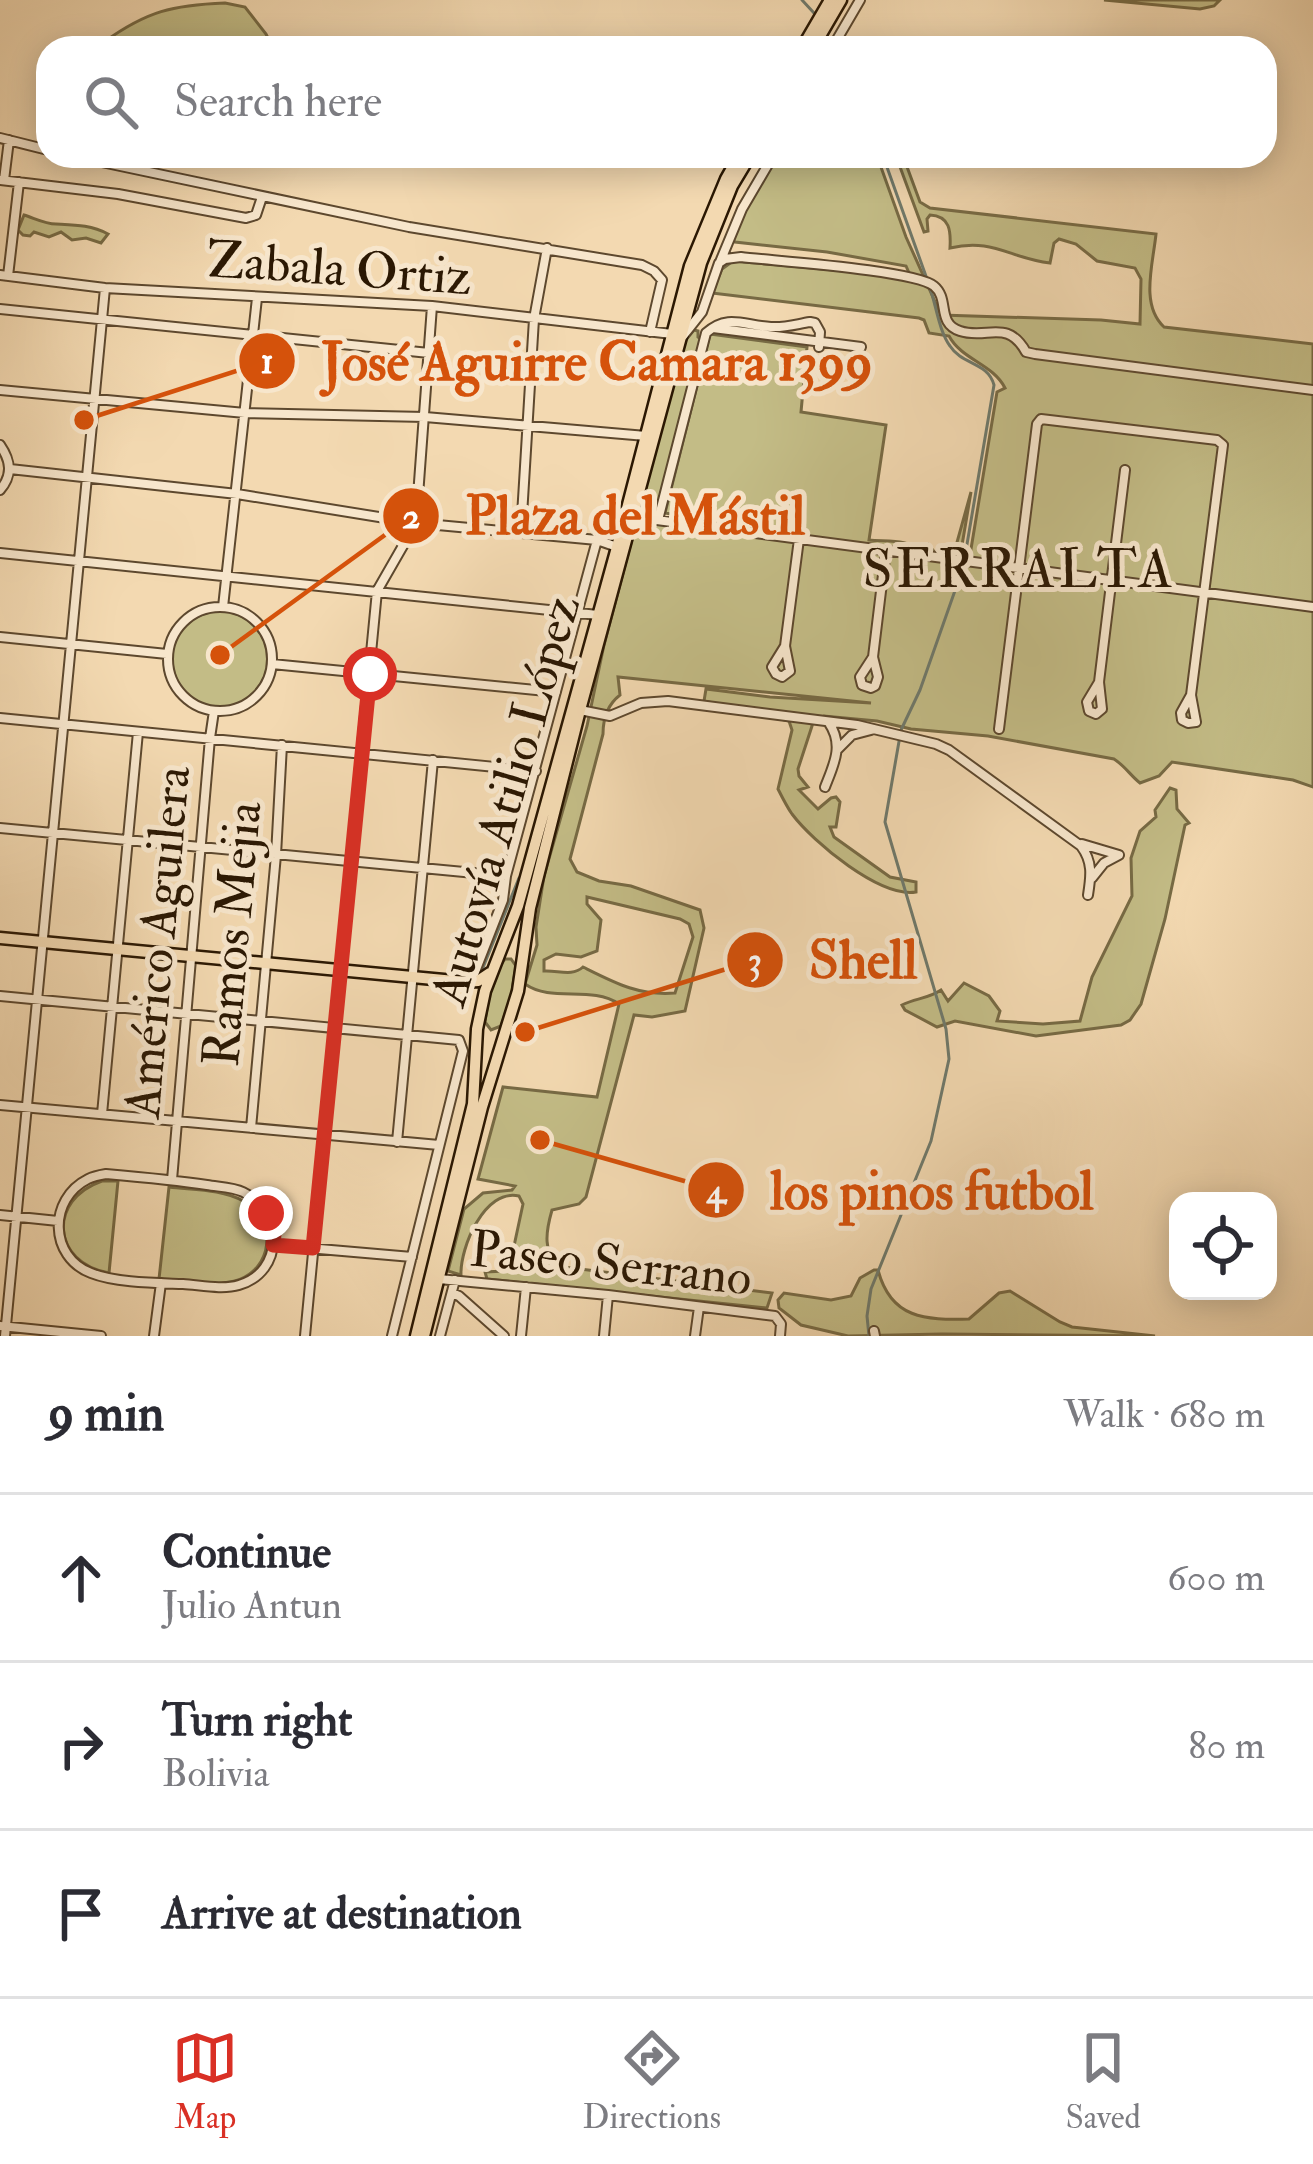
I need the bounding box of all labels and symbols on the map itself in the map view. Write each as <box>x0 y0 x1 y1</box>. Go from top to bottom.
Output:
street label: Zabala Ortiz <box>204 228 473 310</box>
callout: José Aguirre Camara 1399 <box>237 316 897 406</box>
text: José Aguirre Camara 1399 <box>318 329 873 397</box>
text: 1 <box>261 339 273 384</box>
callout: Plaza del Mástil <box>381 471 829 561</box>
text: Plaza del Mástil <box>465 483 805 551</box>
text: 2 <box>402 494 420 539</box>
district label: SERRALTA <box>863 536 1175 604</box>
street label: Autovía Atilio López <box>416 588 595 1014</box>
route start <box>343 647 397 701</box>
street label: Américo Aguilera <box>111 762 205 1122</box>
street label: Ramos Mejia <box>190 798 277 1069</box>
callout: Shell <box>725 915 941 1005</box>
text: Shell <box>809 927 917 995</box>
text: 3 <box>748 938 762 983</box>
callout: los pinos futbol <box>686 1145 1118 1235</box>
text: los pinos futbol <box>769 1158 1094 1227</box>
text: 4 <box>705 1169 728 1214</box>
route end <box>239 1186 293 1240</box>
street label: Paseo Serrano <box>467 1217 755 1311</box>

